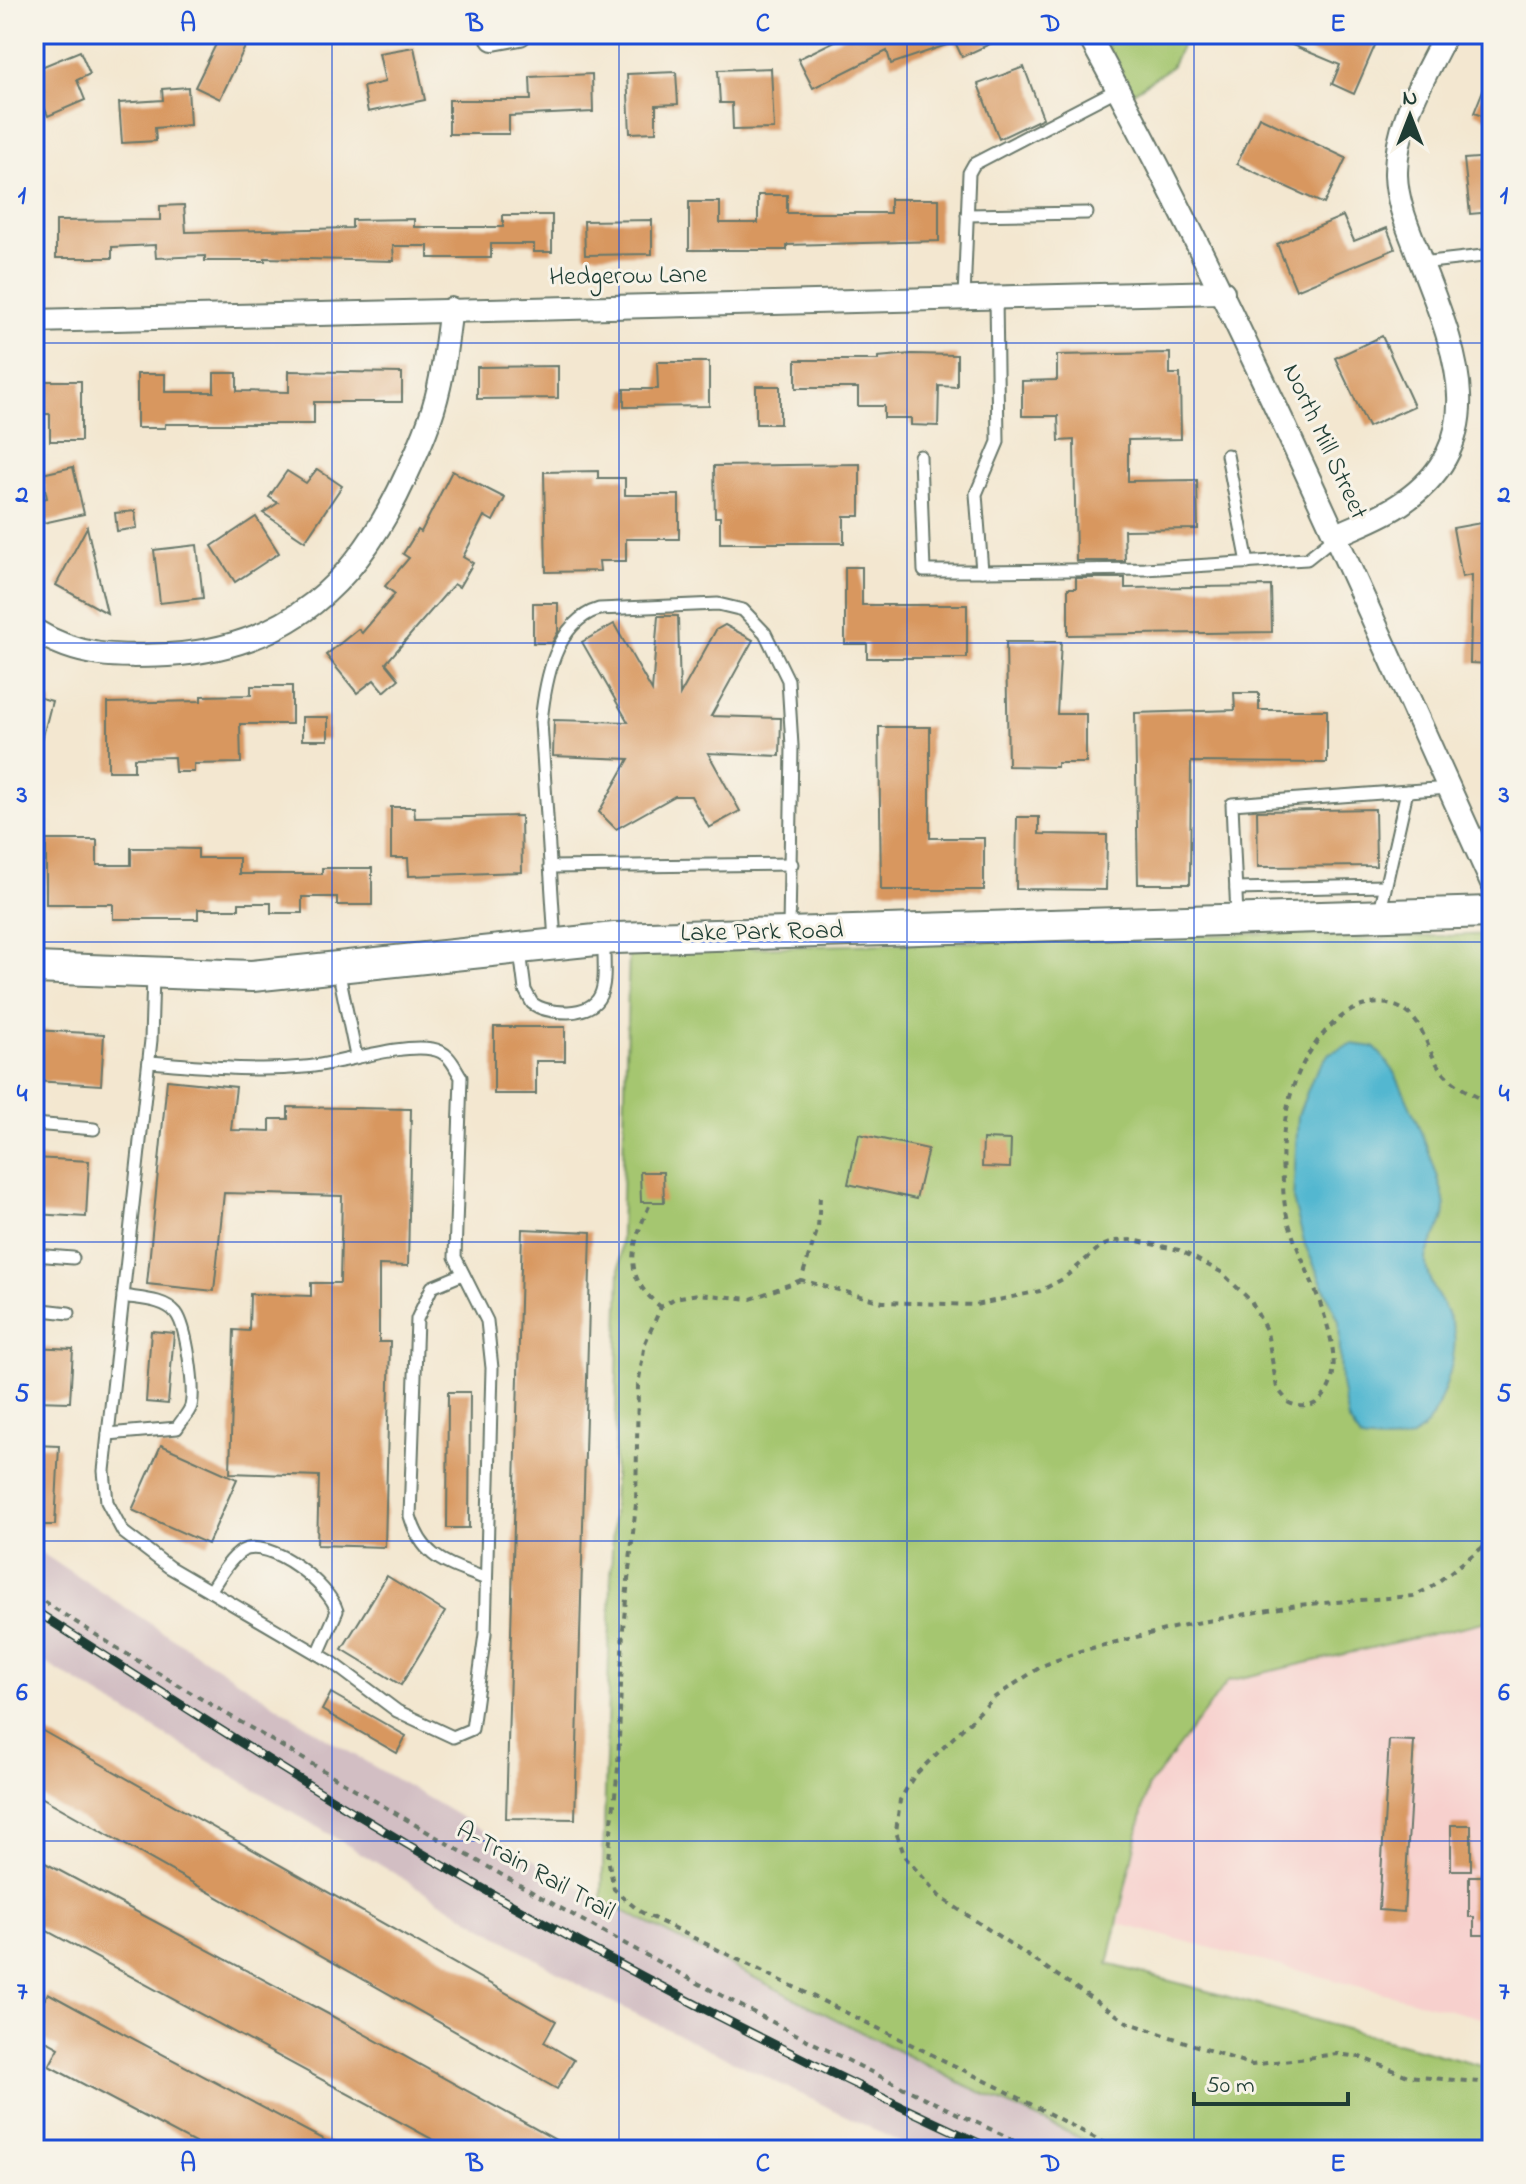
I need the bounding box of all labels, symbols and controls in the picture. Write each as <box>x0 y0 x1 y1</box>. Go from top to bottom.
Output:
text: A <box>180 6 196 44</box>
text: B <box>465 6 484 44</box>
text: C <box>756 6 770 44</box>
text: D <box>1040 6 1061 44</box>
text: E <box>1330 6 1346 44</box>
north arrow <box>1370 76 1450 156</box>
text: N <box>1403 83 1417 115</box>
text: 1 <box>18 178 27 216</box>
text: 1 <box>1500 178 1509 216</box>
street label: Hedgerow Lane <box>549 257 708 297</box>
street label: North Mill Street <box>1271 358 1377 526</box>
text: 2 <box>15 477 29 515</box>
text: 2 <box>1497 477 1511 515</box>
text: 3 <box>16 777 28 815</box>
text: 3 <box>1498 777 1510 815</box>
street label: Lake Park Road <box>680 913 844 953</box>
text: 4 <box>17 1076 28 1114</box>
text: 4 <box>1499 1076 1510 1114</box>
text: 5 <box>15 1376 30 1414</box>
text: 5 <box>1497 1376 1512 1414</box>
text: 6 <box>16 1675 28 1713</box>
text: 6 <box>1498 1675 1510 1713</box>
street label: A-Train Rail Trail <box>448 1813 622 1931</box>
text: 7 <box>17 1974 28 2012</box>
text: 7 <box>1499 1974 1510 2012</box>
scale bar <box>1194 2056 1348 2106</box>
text: 50 m <box>1206 2069 1255 2104</box>
text: A <box>180 2146 196 2184</box>
text: B <box>465 2146 484 2184</box>
text: C <box>756 2146 770 2184</box>
text: D <box>1040 2146 1061 2184</box>
text: E <box>1330 2146 1346 2184</box>

